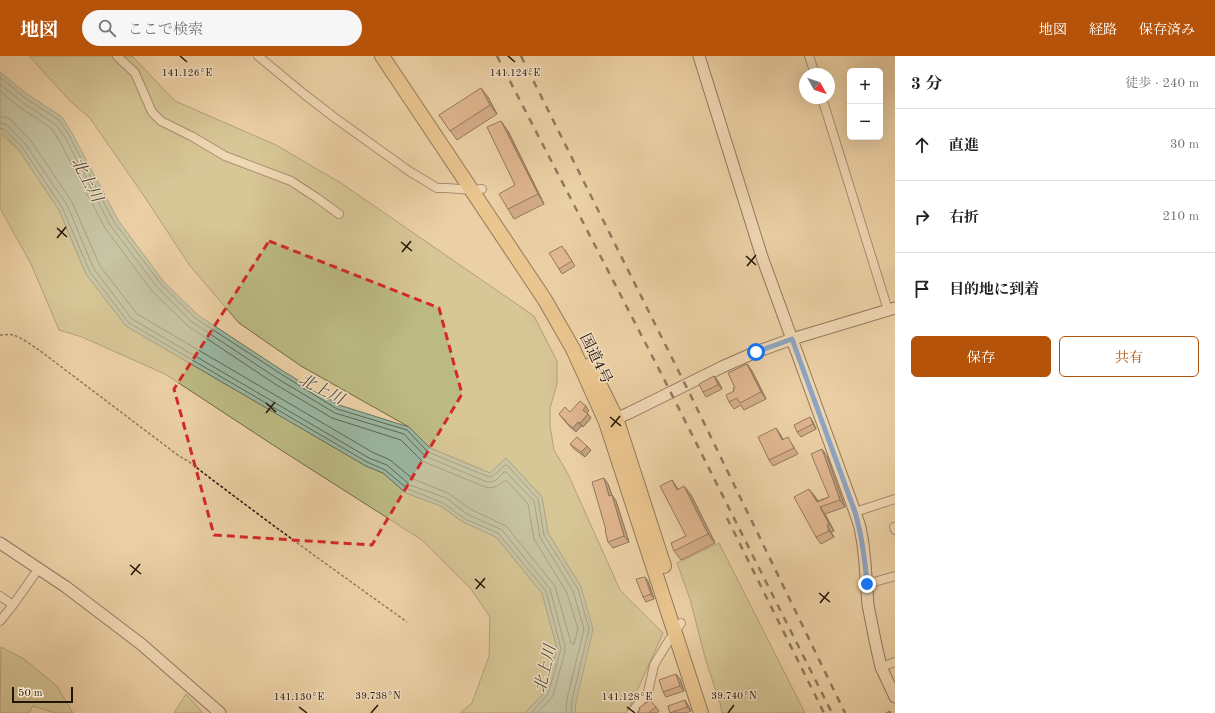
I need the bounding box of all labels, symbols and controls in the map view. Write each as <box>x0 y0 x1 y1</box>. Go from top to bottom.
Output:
search box <box>82 10 362 46</box>
icon: search <box>96 17 118 39</box>
text: 地図 <box>20 22 58 41</box>
text: ここで検索 <box>128 23 203 38</box>
text: 地図 <box>1039 23 1067 37</box>
text: 経路 <box>1089 23 1117 37</box>
text: 保存済み <box>1139 23 1195 37</box>
text: 141.126°E <box>162 68 212 78</box>
text: 141.124°E <box>490 68 540 78</box>
north arrow <box>799 68 835 104</box>
map controls <box>847 68 883 140</box>
button: + <box>847 68 883 104</box>
text: 3 分 <box>911 76 943 93</box>
text: 徒歩 · 240 m <box>1125 77 1199 90</box>
button: − <box>847 104 883 140</box>
icon: ahead <box>911 134 933 156</box>
text: 30 m <box>1170 138 1199 151</box>
text: 直進 <box>949 139 979 154</box>
water label: 北上川 <box>68 154 107 207</box>
icon: right <box>911 206 933 228</box>
text: 210 m <box>1162 210 1199 223</box>
text: 右折 <box>949 211 979 226</box>
icon: arrive <box>911 278 933 300</box>
text: 目的地に到着 <box>949 283 1039 298</box>
street label: 国道4号 <box>576 331 615 386</box>
button: 保存 <box>911 336 1051 377</box>
button: 共有 <box>1059 336 1199 377</box>
route start <box>747 343 765 361</box>
water label: 北上川 <box>296 370 349 409</box>
route end <box>858 575 876 593</box>
water label: 北上川 <box>531 641 560 694</box>
scale bar <box>12 685 73 704</box>
text: 50 m <box>18 688 43 699</box>
text: 39.738°N <box>355 691 401 701</box>
text: 39.740°N <box>711 691 757 701</box>
text: 141.130°E <box>274 692 324 702</box>
text: 141.128°E <box>602 692 652 702</box>

